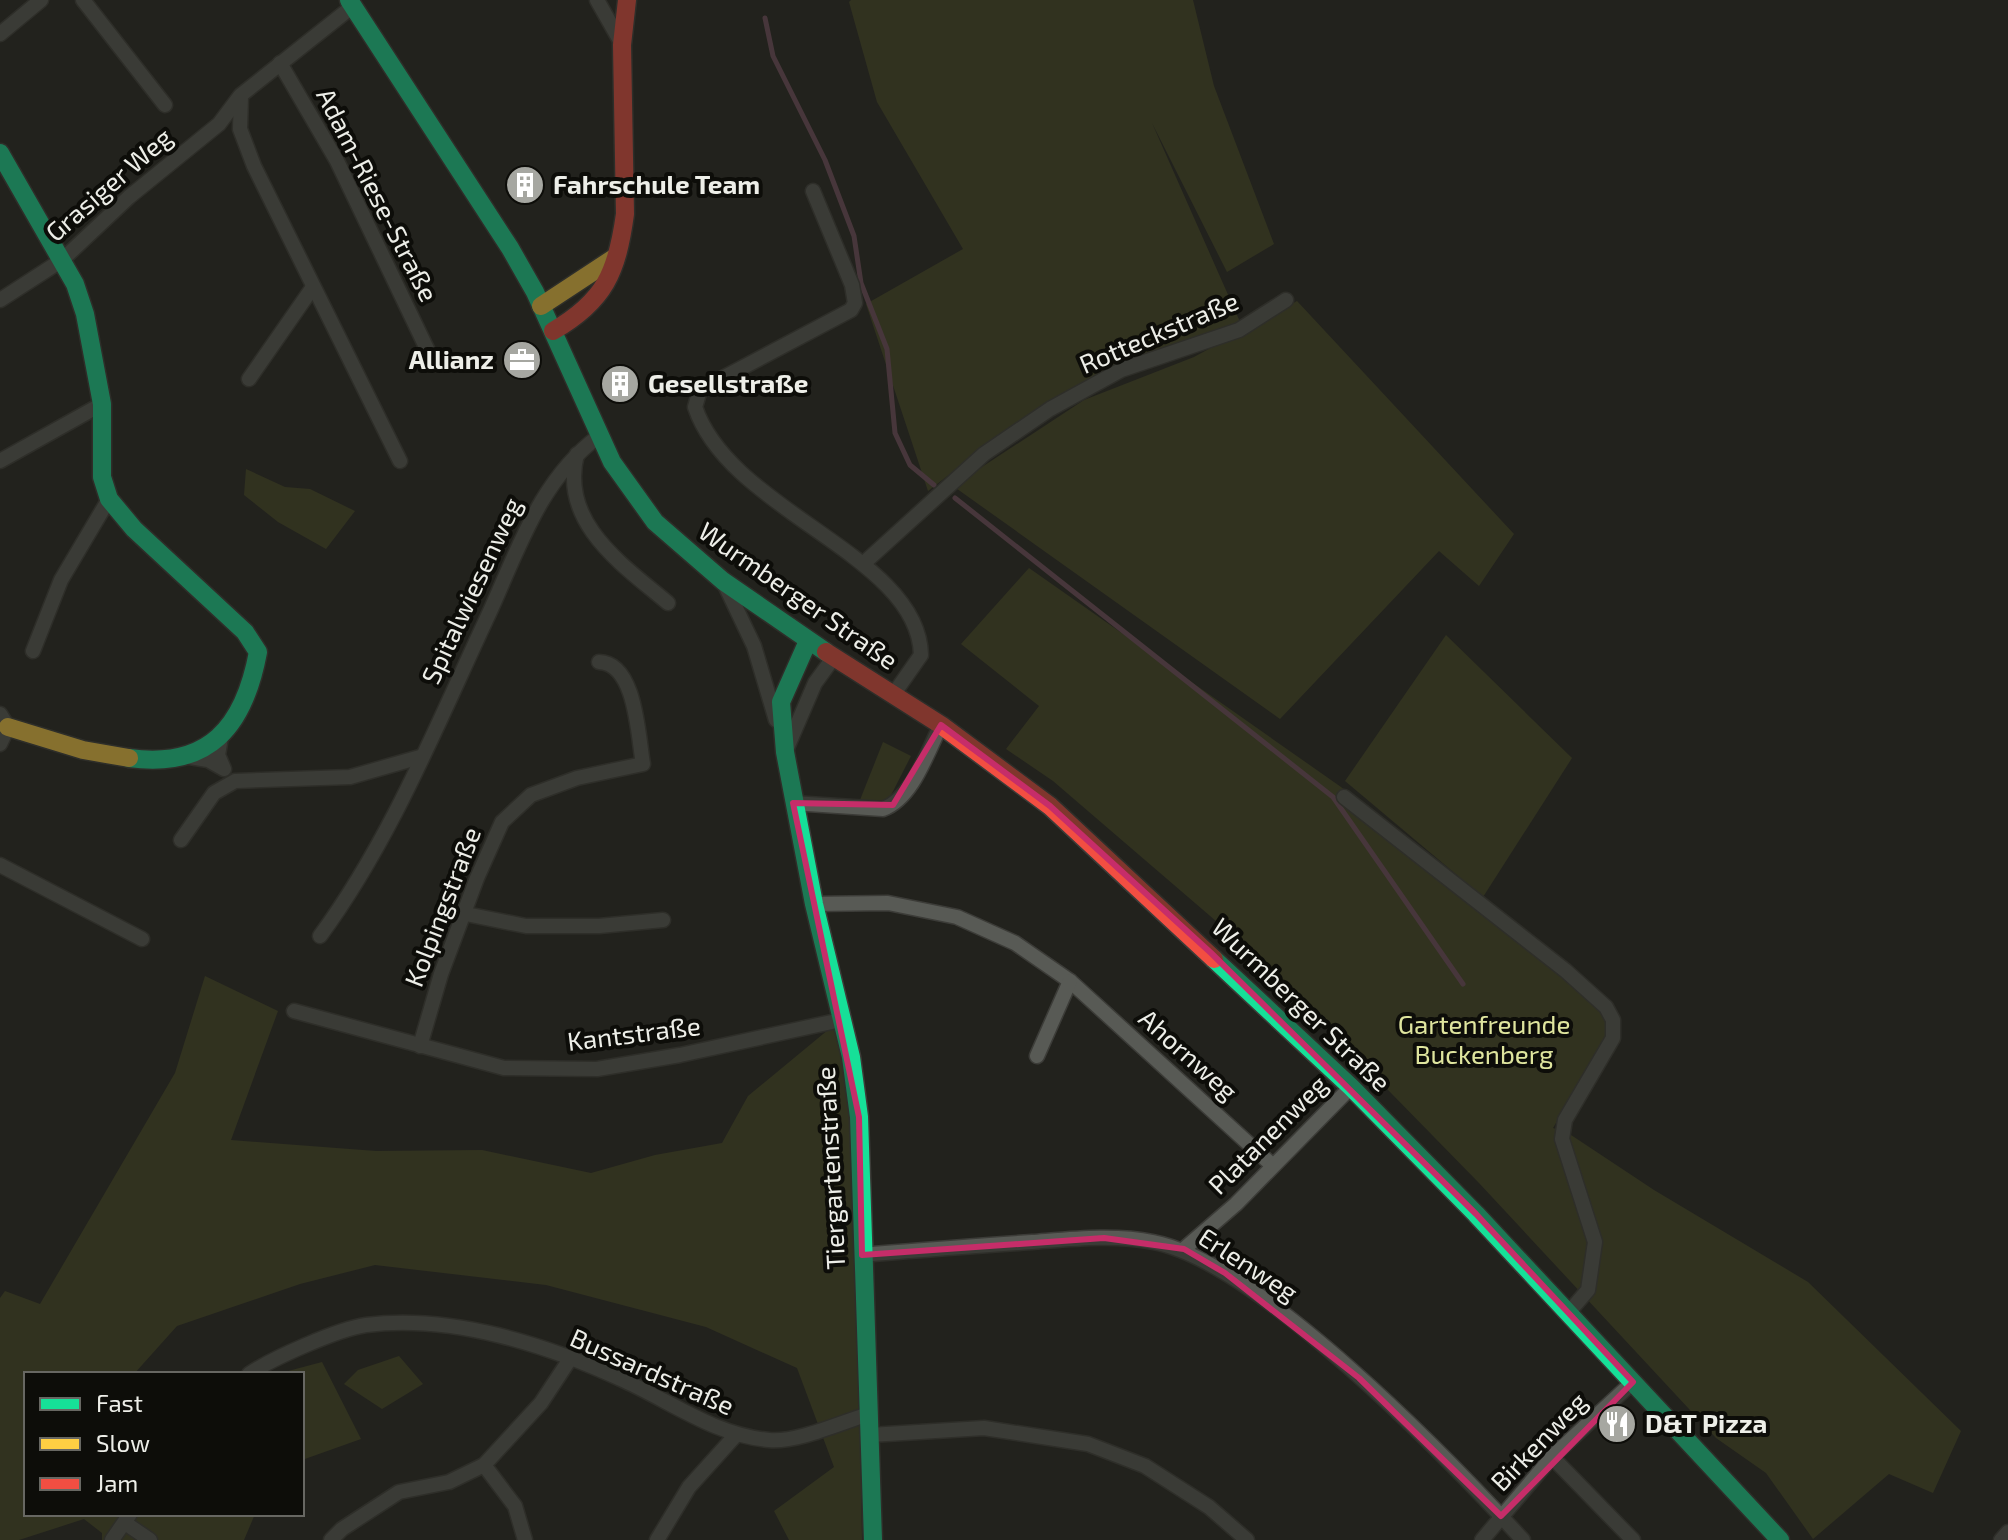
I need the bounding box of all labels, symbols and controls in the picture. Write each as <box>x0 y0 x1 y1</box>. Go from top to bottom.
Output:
street label: Adam-Riese-Straße <box>311 82 446 306</box>
street label: Grasiger Weg <box>39 121 177 247</box>
building icon: Fahrschule Team <box>504 164 546 206</box>
place label: Fahrschule Team <box>553 168 760 199</box>
street label: Rotteckstraße <box>1074 284 1243 379</box>
office icon: Allianz <box>501 339 543 381</box>
place label: Allianz <box>409 343 494 374</box>
building icon: Gesellstraße <box>599 363 641 405</box>
place label: Gesellstraße <box>648 367 808 398</box>
street label: Spitalwiesenweg <box>414 492 527 688</box>
street label: Wurmberger Straße <box>693 514 904 675</box>
street label: Kolpingstraße <box>397 822 486 990</box>
street label: Wurmberger Straße <box>1206 911 1398 1097</box>
street label: Ahornweg <box>1134 1002 1244 1106</box>
park label: Gartenfreunde Buckenberg <box>1398 1008 1570 1069</box>
street label: Kantstraße <box>565 1009 702 1056</box>
street label: Tiergartenstraße <box>809 1066 850 1270</box>
street label: Platanenweg <box>1201 1068 1333 1200</box>
street label: Erlenweg <box>1194 1220 1304 1307</box>
street label: Bussardstraße <box>566 1321 739 1421</box>
legend <box>24 1372 304 1516</box>
street label: Birkenweg <box>1483 1385 1592 1497</box>
text: Fast <box>96 1388 143 1417</box>
restaurant icon: D&T Pizza <box>1596 1403 1638 1445</box>
place label: D&T Pizza <box>1645 1407 1767 1438</box>
text: Slow <box>96 1428 150 1457</box>
text: Jam <box>96 1468 138 1497</box>

